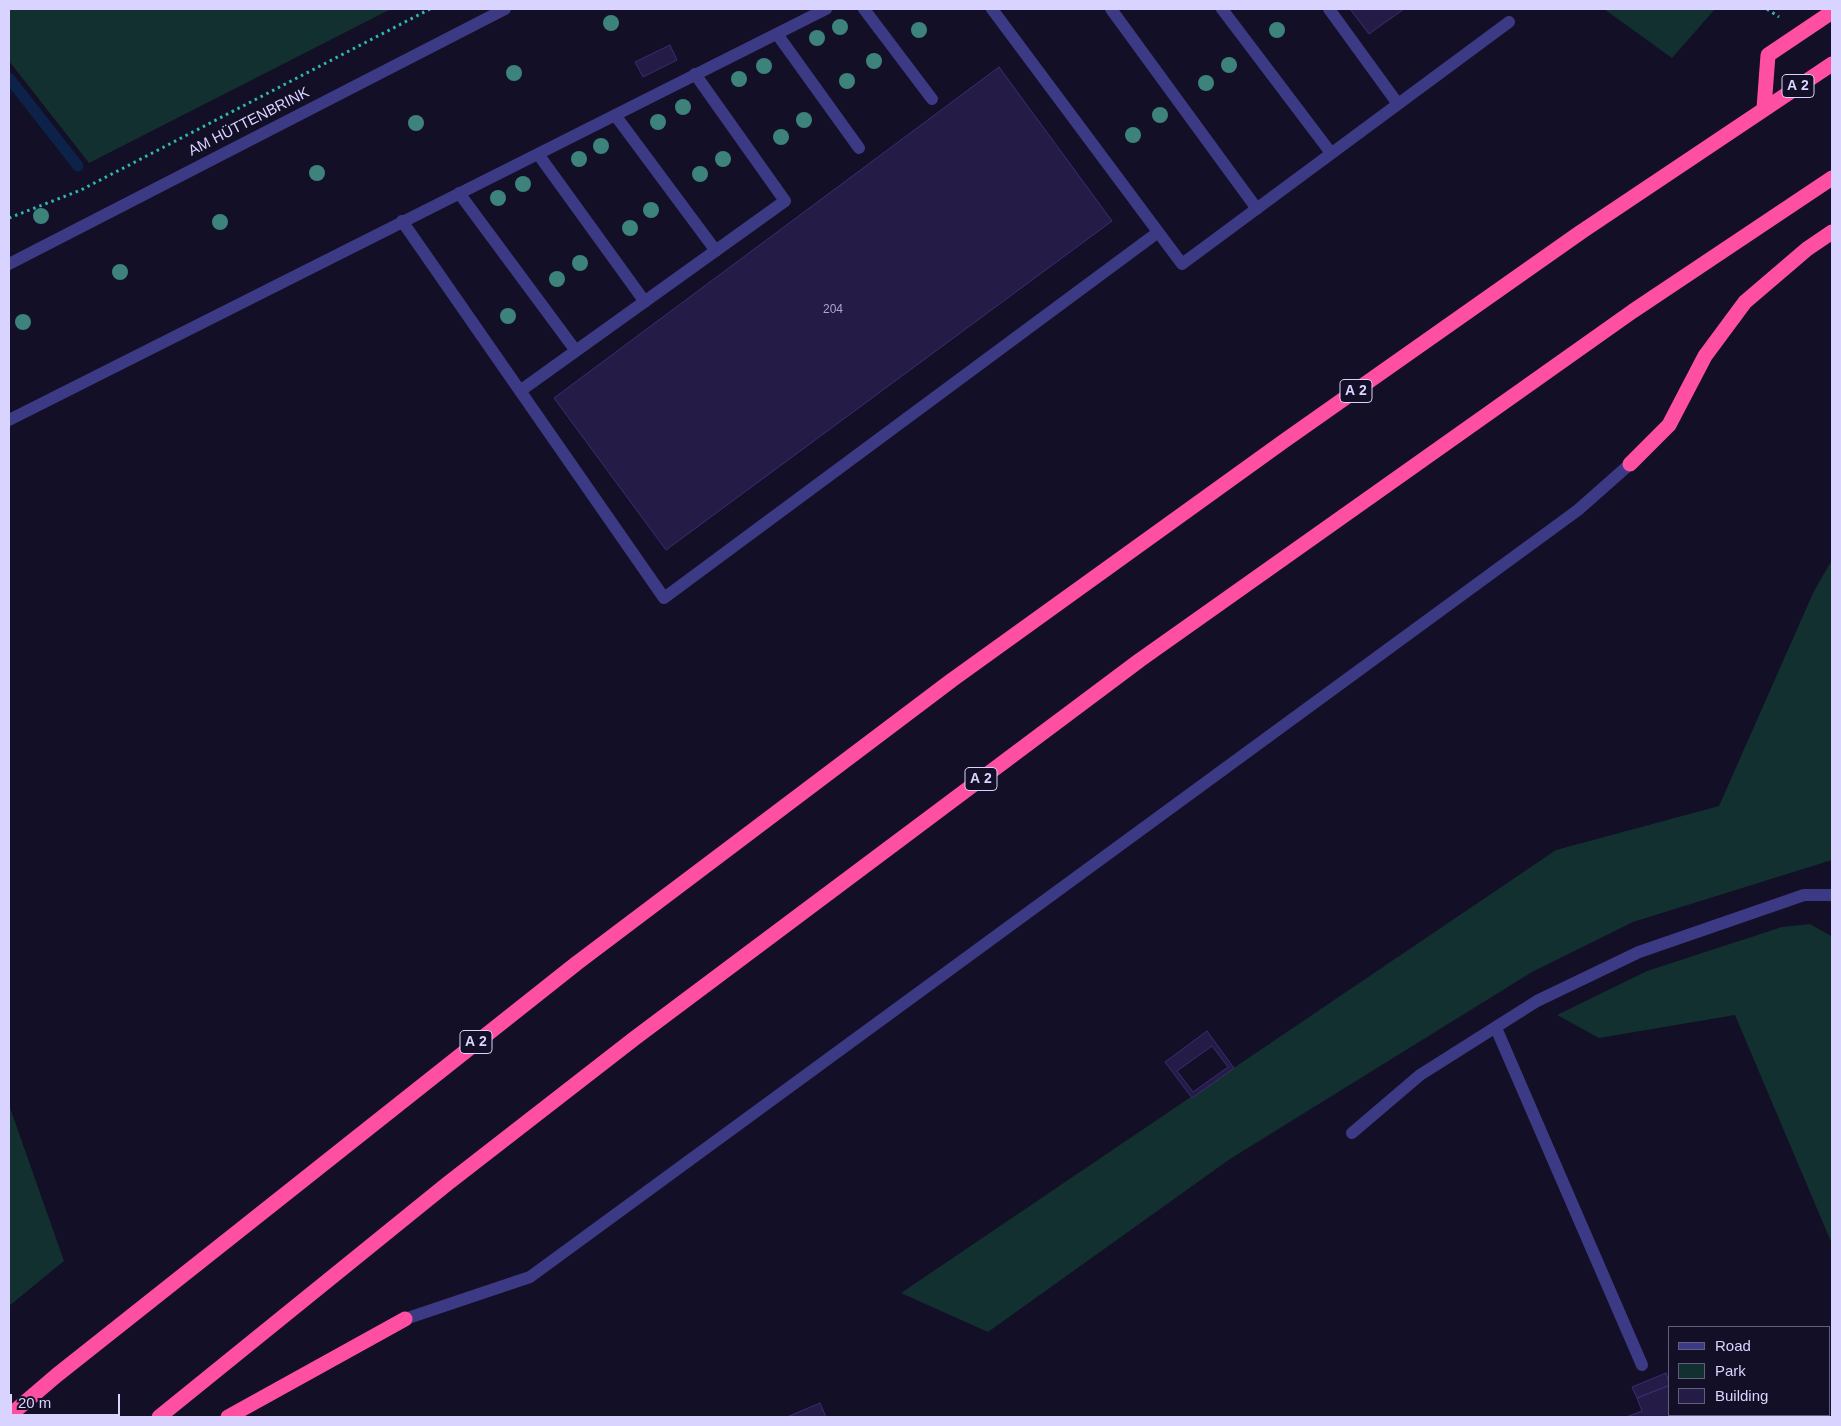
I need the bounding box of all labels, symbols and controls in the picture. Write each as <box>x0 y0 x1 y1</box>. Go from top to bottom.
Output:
road number: A 2 <box>1782 74 1814 98</box>
street label: AM HÜTTENBRINK <box>186 84 312 160</box>
house number: 204 <box>823 303 843 317</box>
road number: A 2 <box>1340 380 1372 402</box>
road number: A 2 <box>965 768 997 791</box>
road number: A 2 <box>460 1030 492 1054</box>
legend <box>1668 1326 1831 1416</box>
text: Road <box>1715 1337 1751 1354</box>
text: Park <box>1715 1362 1746 1379</box>
scale bar <box>12 1384 122 1416</box>
text: Building <box>1715 1387 1768 1404</box>
text: 20 m <box>18 1394 51 1411</box>

